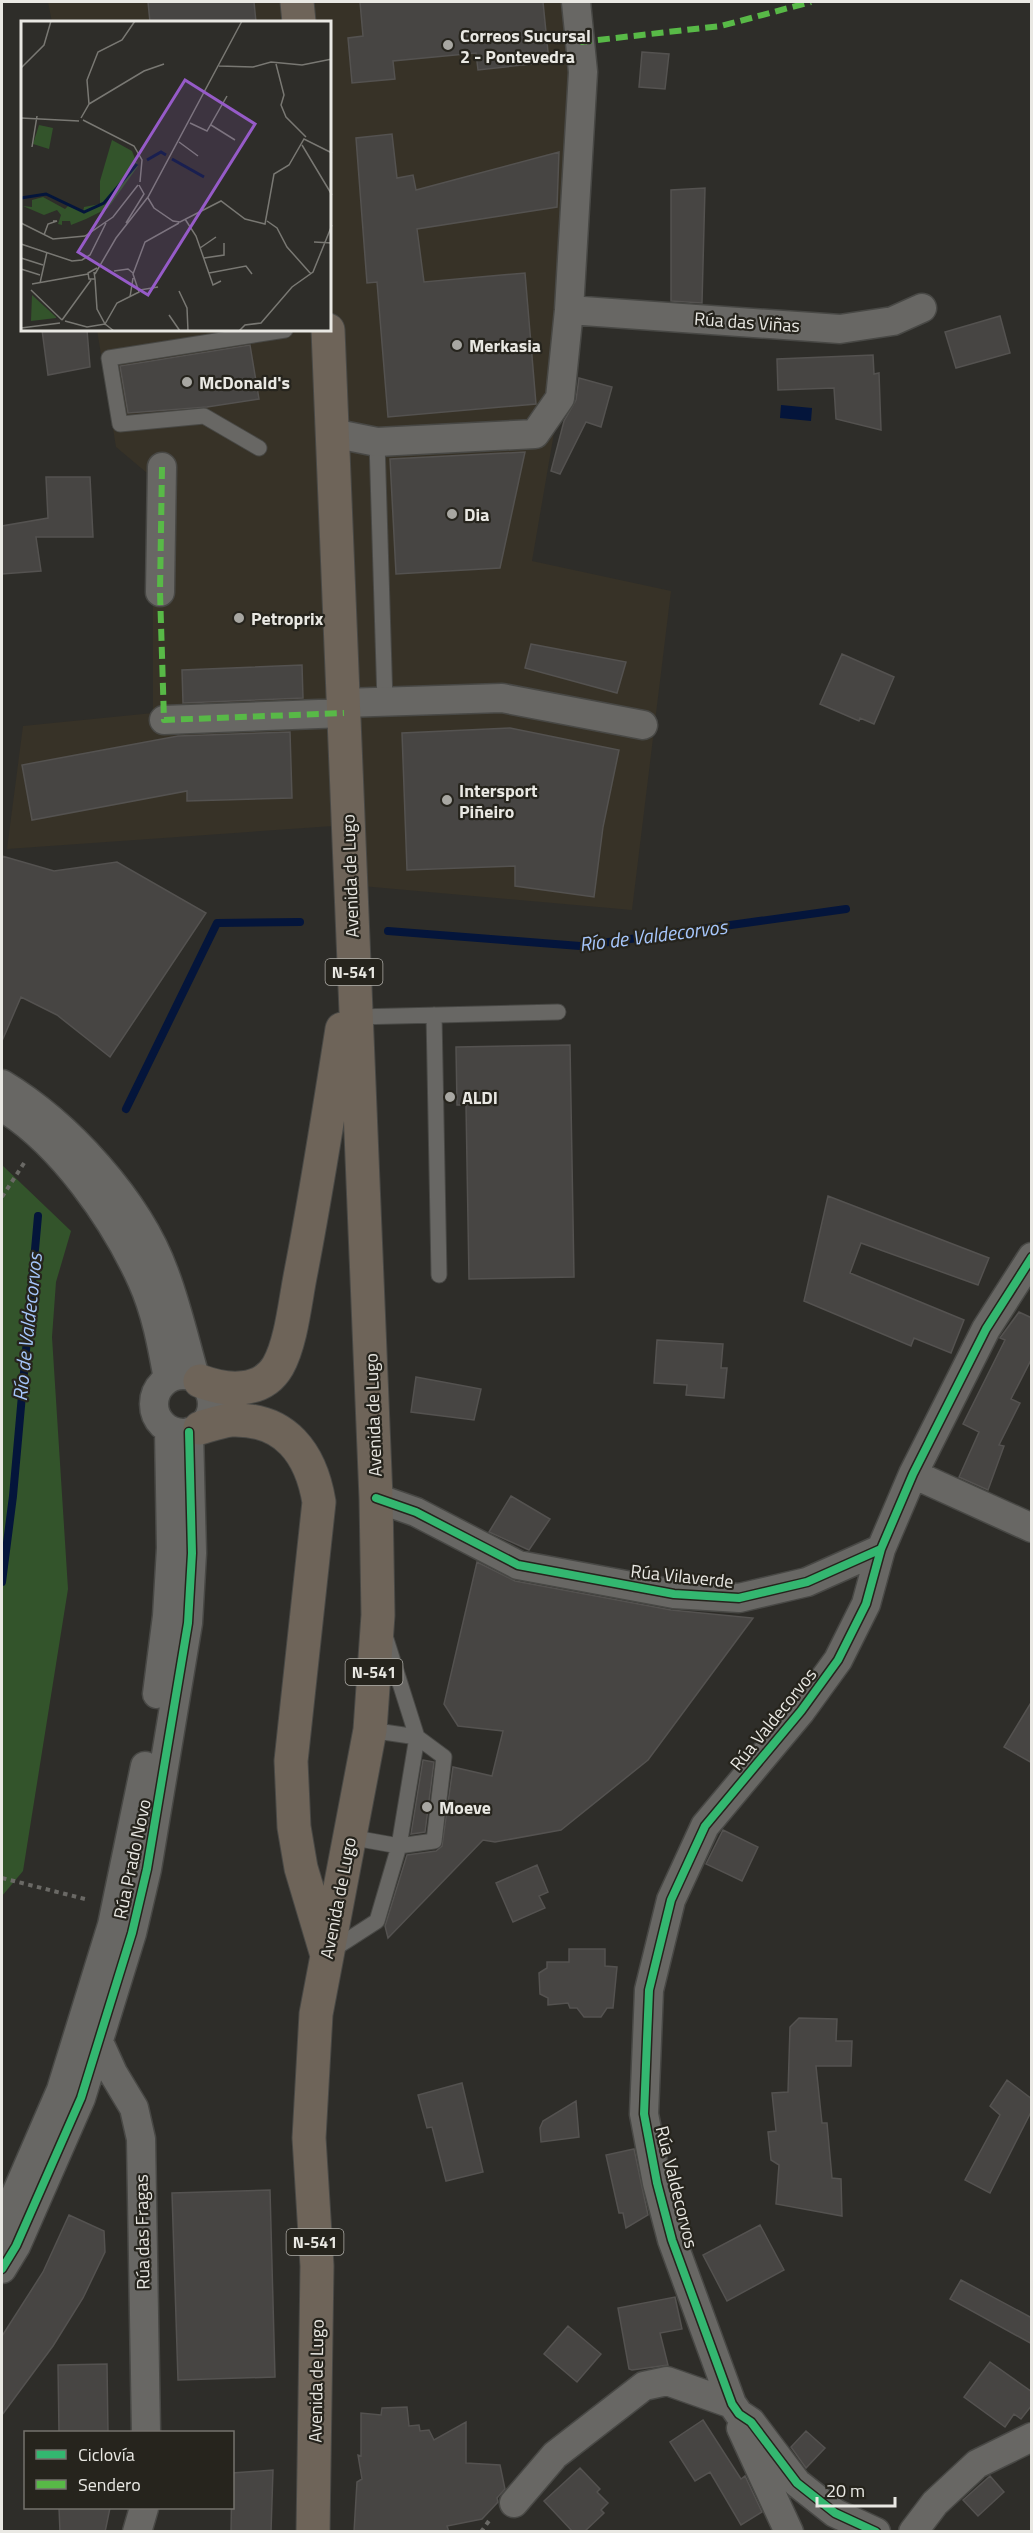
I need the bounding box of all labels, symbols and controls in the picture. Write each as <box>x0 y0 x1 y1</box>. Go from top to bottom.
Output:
inset map <box>21 21 332 332</box>
place label: Correos Sucursal 2 - Pontevedra <box>460 22 591 70</box>
marker: Correos Sucursal 2 - Pontevedra <box>441 38 455 52</box>
street label: Rúa das Viñas <box>693 305 801 339</box>
place label: Merkasia <box>469 332 541 359</box>
marker: Merkasia <box>450 338 464 352</box>
place label: McDonald's <box>199 369 290 396</box>
marker: McDonald's <box>180 375 194 389</box>
place label: Dia <box>464 501 489 528</box>
marker: Dia <box>445 507 459 521</box>
place label: Petroprix <box>251 605 324 632</box>
marker: Petroprix <box>232 611 246 625</box>
place label: Intersport Piñeiro <box>459 777 538 825</box>
marker: Intersport Piñeiro <box>440 793 454 807</box>
street label: Avenida de Lugo <box>334 814 366 938</box>
water label: Río de Valdecorvos <box>577 910 730 959</box>
road number: N-541 <box>326 959 382 985</box>
place label: ALDI <box>462 1084 498 1111</box>
marker: ALDI <box>443 1090 457 1104</box>
water label: Río de Valdecorvos <box>4 1250 50 1403</box>
street label: Avenida de Lugo <box>357 1353 389 1477</box>
street label: Rúa Vilaverde <box>629 1557 735 1595</box>
road number: N-541 <box>346 1659 403 1685</box>
street label: Rúa Valdecorvos <box>723 1662 823 1776</box>
place label: Moeve <box>439 1794 491 1821</box>
street label: Rúa Prado Novo <box>106 1797 158 1921</box>
marker: Moeve <box>420 1800 434 1814</box>
street label: Avenida de Lugo <box>313 1835 363 1961</box>
street label: Rúa Valdecorvos <box>649 2123 705 2251</box>
street label: Rúa das Fragas <box>127 2174 157 2290</box>
road number: N-541 <box>286 2229 344 2255</box>
street label: Avenida de Lugo <box>301 2319 331 2443</box>
legend <box>24 2431 234 2509</box>
text: Ciclovía <box>78 2441 135 2468</box>
scale bar <box>817 2470 895 2508</box>
text: Sendero <box>78 2471 141 2498</box>
text: 20 m <box>826 2477 865 2504</box>

